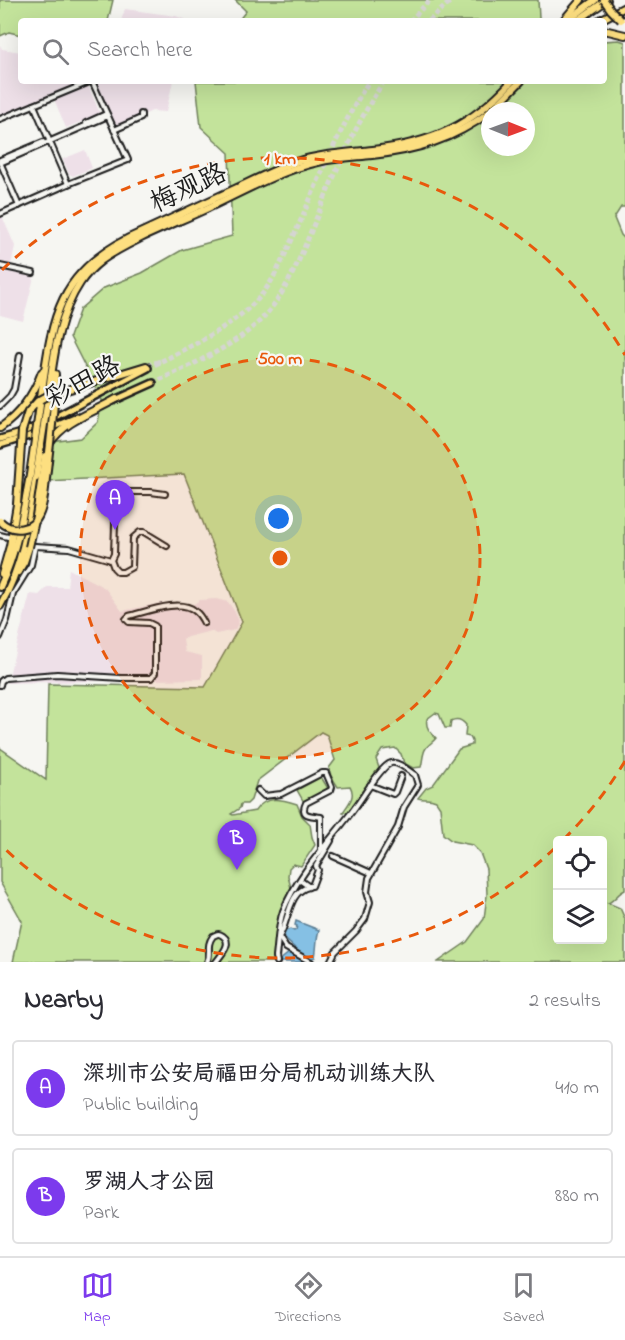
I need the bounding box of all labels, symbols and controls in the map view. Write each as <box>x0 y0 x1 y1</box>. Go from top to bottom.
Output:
search box <box>18 18 607 84</box>
icon: search <box>39 35 72 68</box>
text: Search here <box>87 35 192 67</box>
north arrow <box>481 102 535 156</box>
text: 1 km <box>264 147 296 173</box>
street label: 梅观路 <box>144 154 234 224</box>
street label: 彩田路 <box>38 347 128 419</box>
text: 500 m <box>258 347 302 373</box>
pin: A <box>96 480 134 530</box>
your location <box>264 504 293 533</box>
centre of rings <box>270 548 290 568</box>
pin: B <box>218 820 256 870</box>
map controls <box>553 836 607 944</box>
button: locate <box>553 836 607 890</box>
button: layers <box>553 890 607 944</box>
text: Nearby <box>24 982 103 1020</box>
text: 2 results <box>529 987 601 1016</box>
text: 深圳市公安局福田分局机动训练大队 <box>83 1059 435 1091</box>
text: A <box>39 1074 52 1103</box>
text: 410 m <box>555 1074 599 1103</box>
text: Public building <box>83 1091 198 1120</box>
text: 罗湖人才公园 <box>83 1167 215 1199</box>
text: B <box>39 1182 52 1211</box>
text: 880 m <box>555 1182 599 1211</box>
text: Park <box>83 1199 119 1228</box>
tab: Map <box>81 1269 114 1329</box>
tab: Directions <box>275 1269 341 1329</box>
tab: Saved <box>503 1269 544 1329</box>

